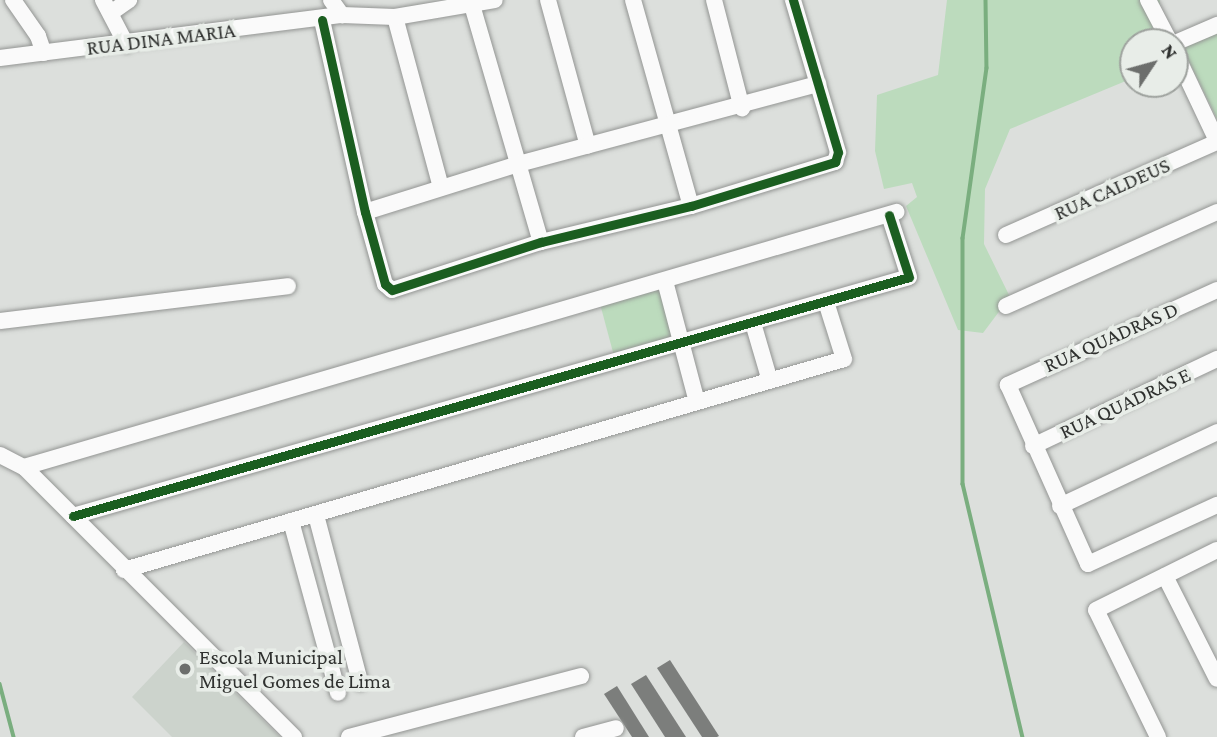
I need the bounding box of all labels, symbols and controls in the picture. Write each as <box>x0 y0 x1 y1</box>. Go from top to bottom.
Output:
street label: RUA DINA MARIA <box>85 17 237 61</box>
north arrow <box>1119 28 1189 98</box>
text: N <box>1157 40 1182 63</box>
street label: RUA CALDEUS <box>1050 152 1174 226</box>
street label: RUA QUADRAS D <box>1040 296 1182 378</box>
street label: RUA QUADRAS E <box>1055 362 1195 444</box>
place label: Escola Municipal Miguel Gomes de Lima <box>199 644 391 694</box>
marker: Escola Municipal Miguel Gomes de Lima <box>177 661 193 677</box>

